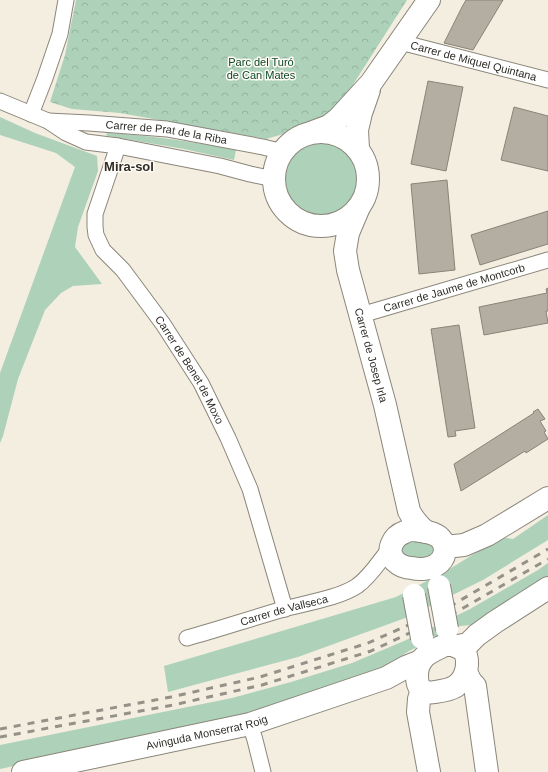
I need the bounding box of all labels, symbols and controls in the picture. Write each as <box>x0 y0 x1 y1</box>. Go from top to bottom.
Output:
street label: Carrer de Miquel Quintana <box>409 39 539 83</box>
park label: Parc del Turó de Can Mates <box>227 56 296 81</box>
street label: Carrer de Prat de la Riba <box>105 118 229 146</box>
district label: Mira-sol <box>104 159 154 174</box>
street label: Carrer de Jaume de Montcorb <box>382 261 526 314</box>
street label: Carrer de Josep Irla <box>353 307 390 405</box>
street label: Carrer de Benet de Moxo <box>153 313 226 426</box>
street label: Carrer de Vallseca <box>239 592 330 628</box>
street label: Avinguda Monserrat Roig <box>145 713 269 752</box>

